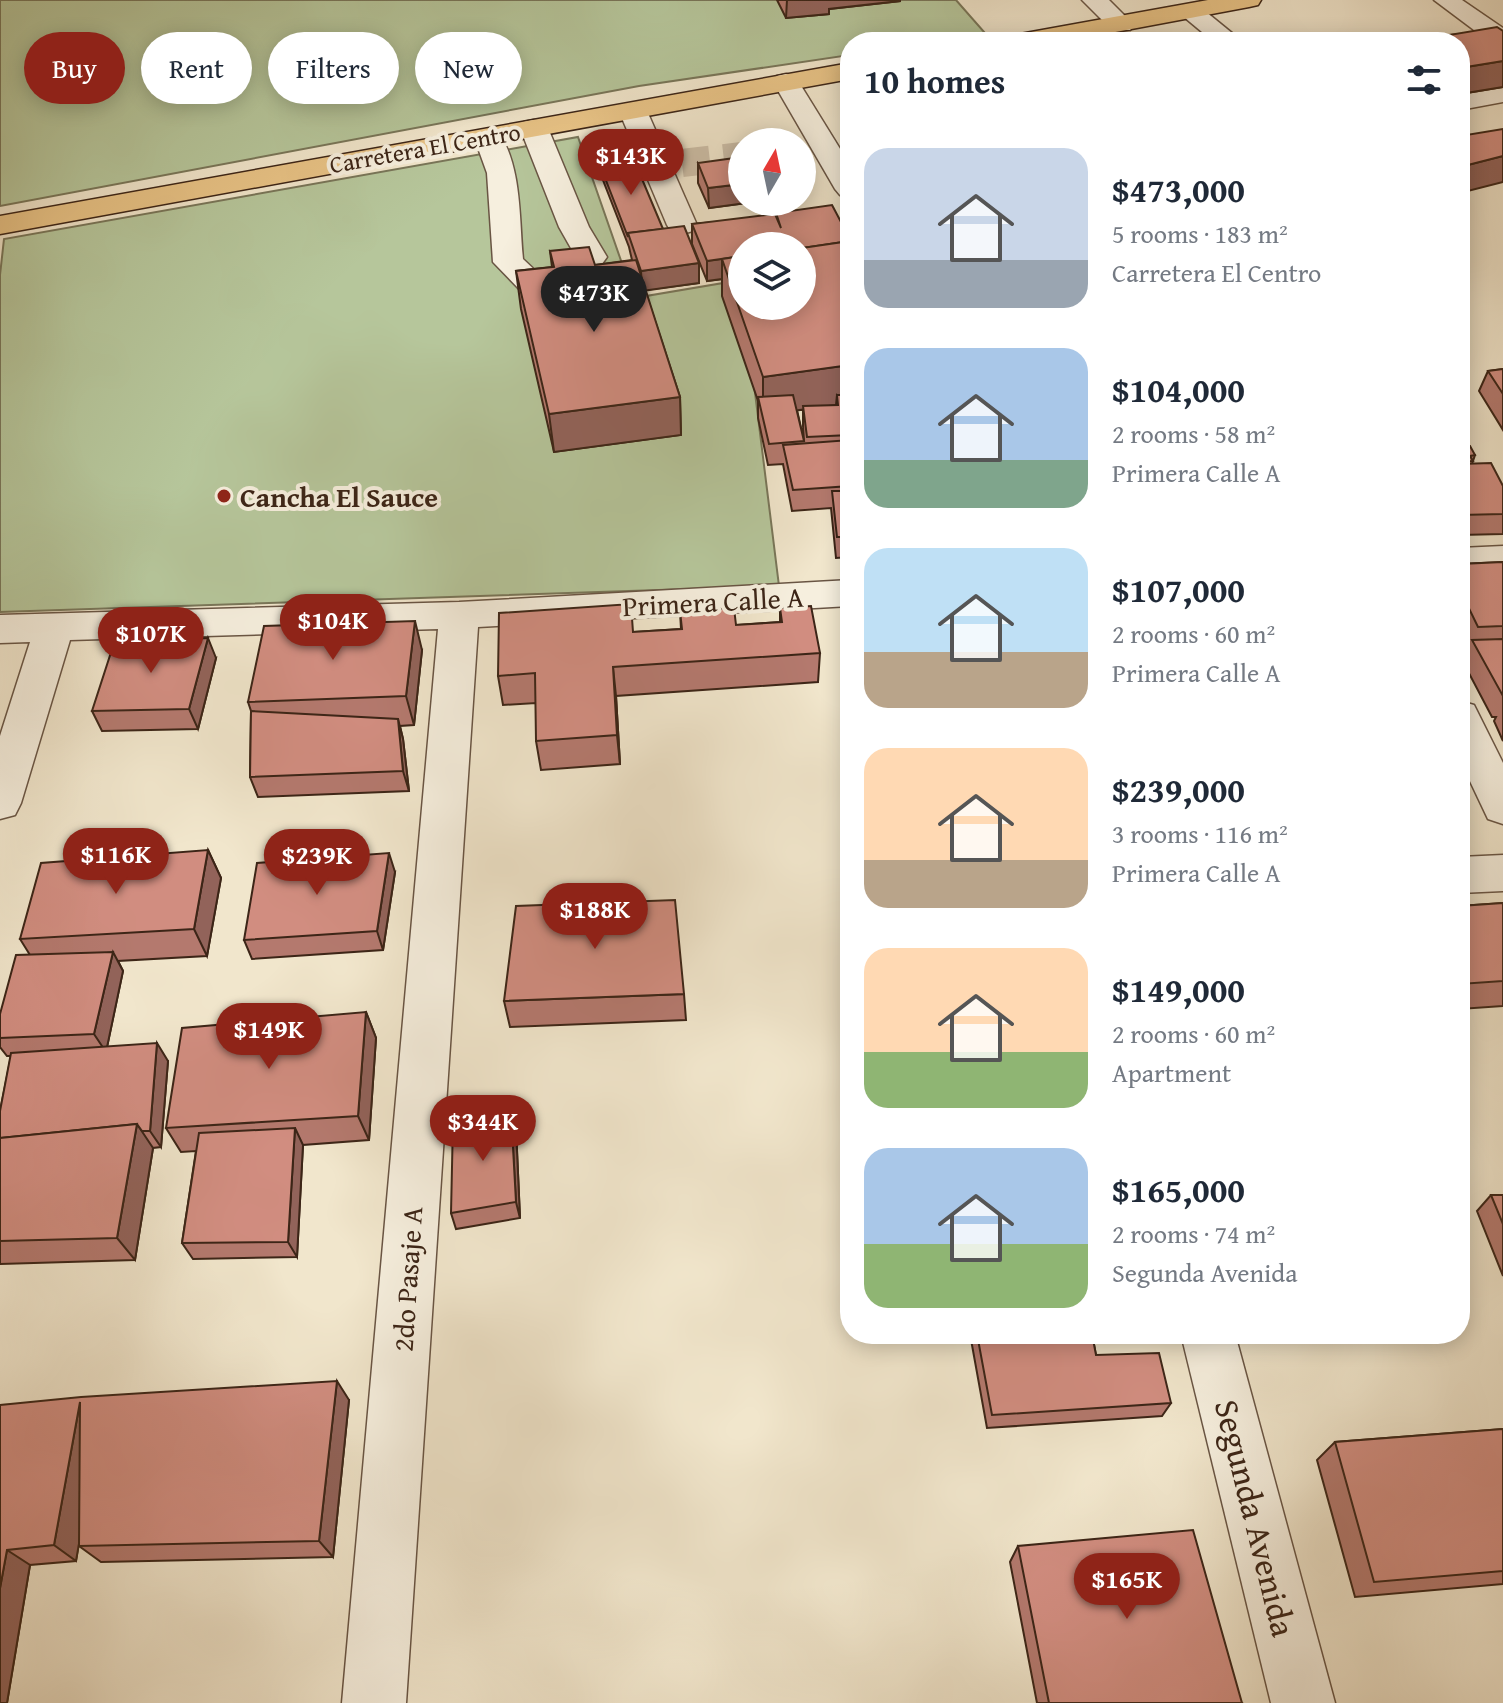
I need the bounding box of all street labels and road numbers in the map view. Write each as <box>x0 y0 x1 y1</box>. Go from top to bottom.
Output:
street label: Carretera El Centro <box>327 114 523 182</box>
street label: Primera Calle A <box>621 576 805 626</box>
street label: 2do Pasaje A <box>381 1205 433 1353</box>
street label: Segunda Avenida <box>1203 1394 1309 1642</box>

